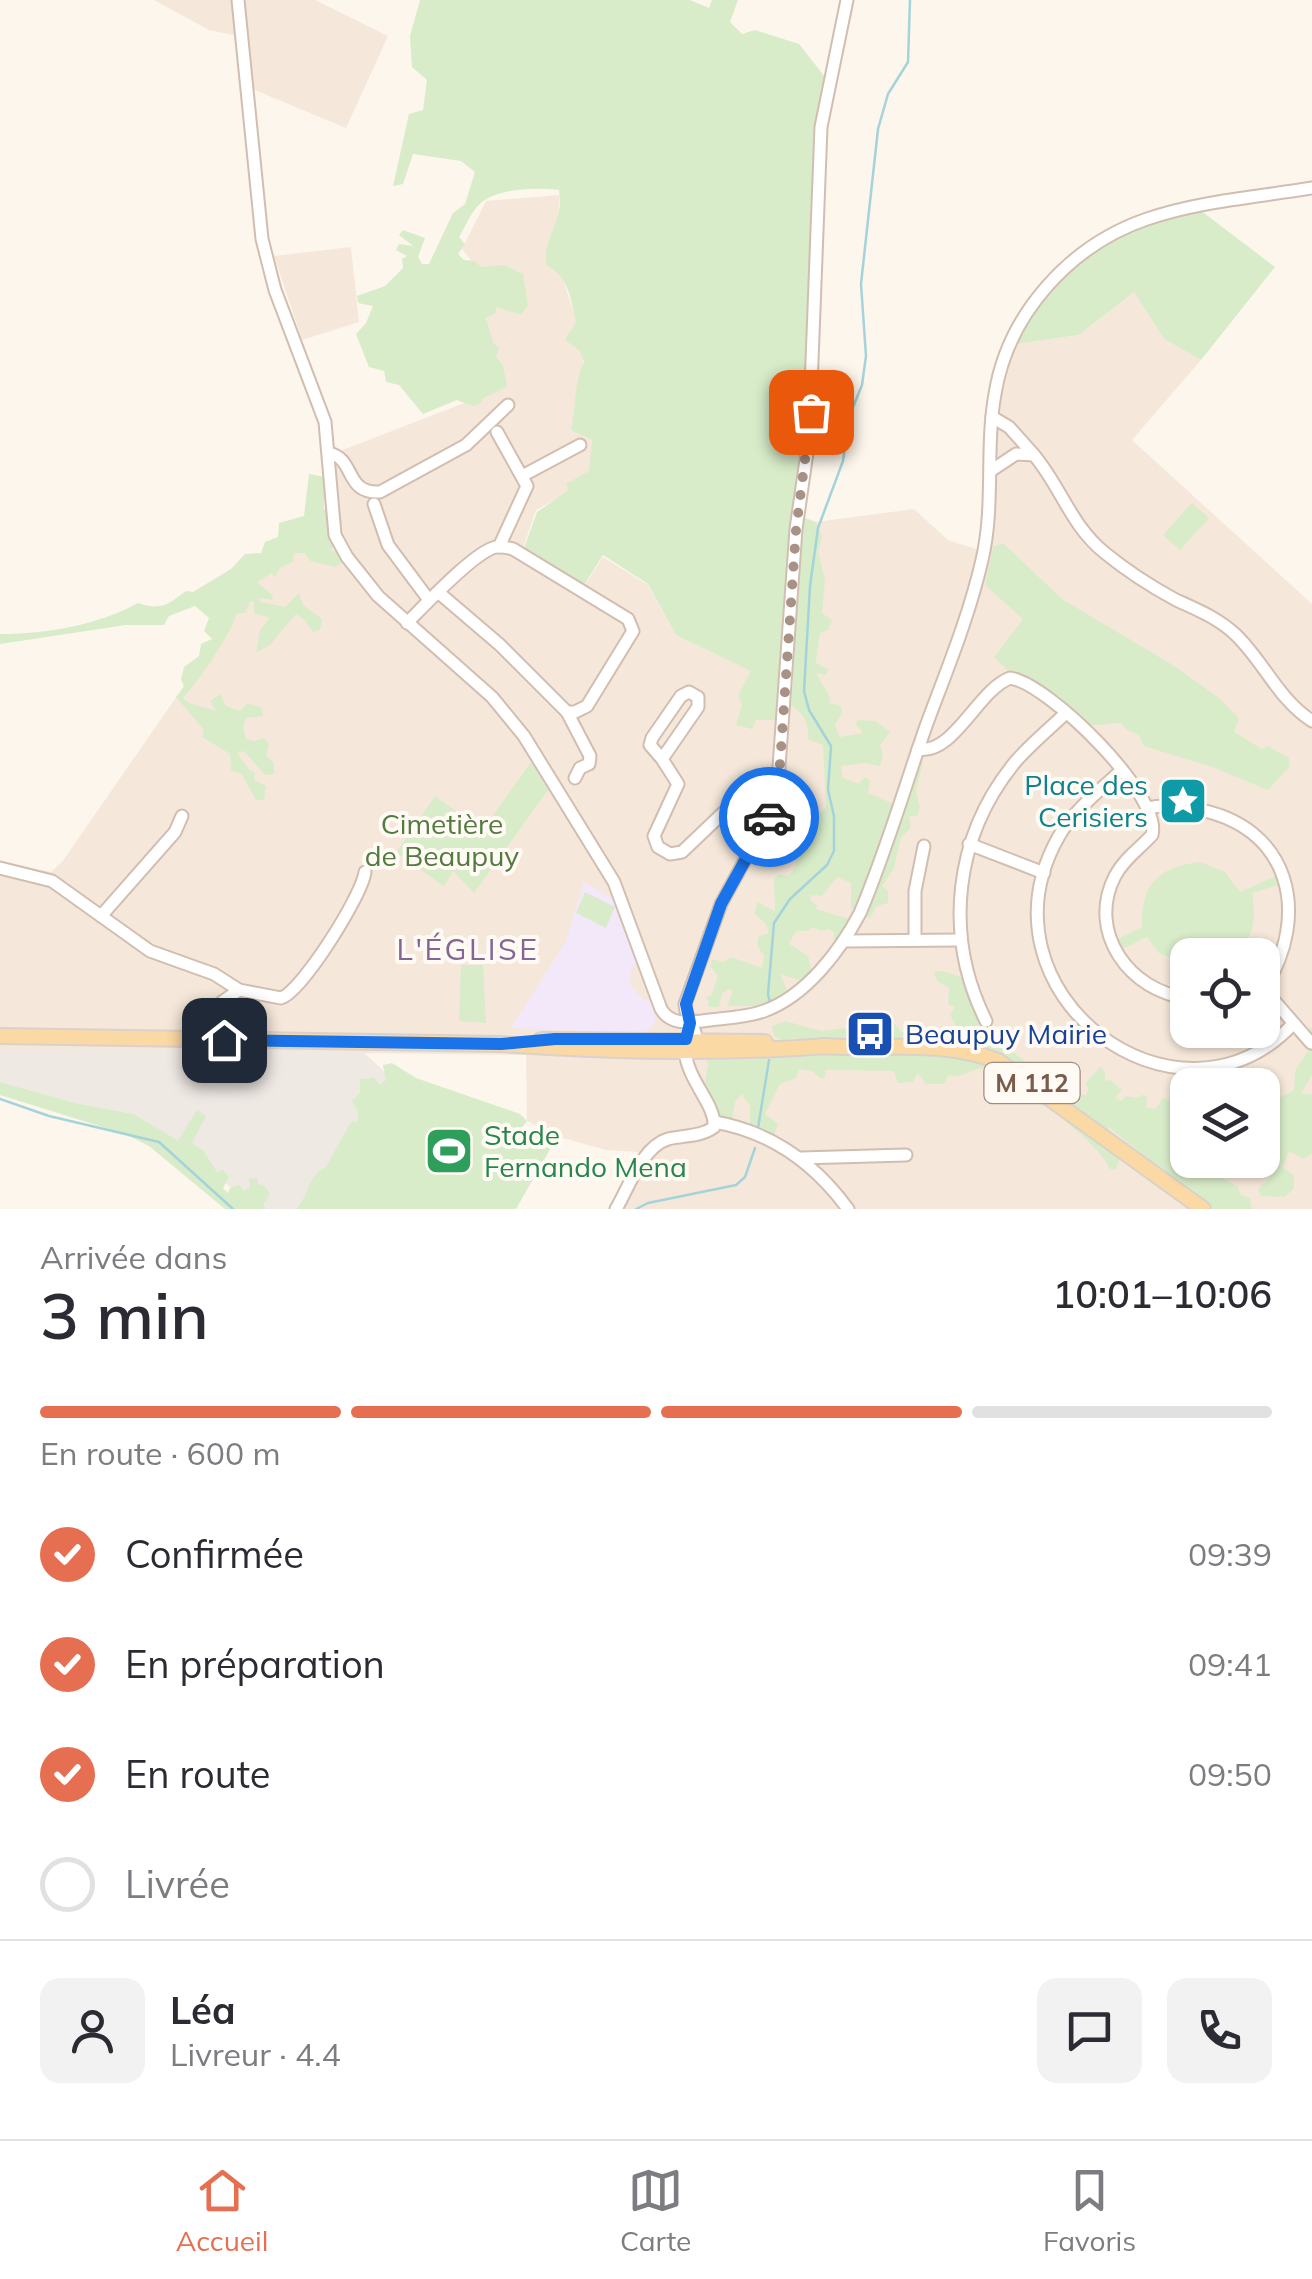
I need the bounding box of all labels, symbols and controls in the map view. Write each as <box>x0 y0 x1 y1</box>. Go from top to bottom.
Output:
pin <box>769 370 854 455</box>
icon: bag <box>784 385 839 440</box>
courier <box>719 767 819 867</box>
place label: Place des Cerisiers <box>1024 767 1148 834</box>
place icon: Place des Cerisiers <box>1157 775 1209 827</box>
icon: car <box>742 790 797 845</box>
park label: Cimetière de Beaupuy <box>365 806 519 873</box>
district label: L'ÉGLISE <box>397 930 539 968</box>
map controls <box>1170 938 1280 1178</box>
button: locate <box>1170 938 1280 1048</box>
pin <box>182 998 267 1083</box>
bus stop icon: Beaupuy Mairie <box>844 1008 896 1060</box>
icon: home <box>197 1013 252 1068</box>
place label: Beaupuy Mairie <box>905 1016 1107 1051</box>
road number: M 112 <box>984 1063 1080 1103</box>
button: layers <box>1170 1068 1280 1178</box>
place label: Stade Fernando Mena <box>484 1117 687 1184</box>
sports icon: Stade Fernando Mena <box>423 1125 475 1177</box>
text: Arrivée dans <box>40 1237 227 1277</box>
text: 10:01–10:06 <box>1052 1270 1272 1318</box>
text: 3 min <box>40 1274 209 1355</box>
text: En route · 600 m <box>40 1433 281 1473</box>
icon: check <box>40 1527 95 1582</box>
text: Confirmée <box>125 1530 304 1578</box>
text: 09:39 <box>1188 1534 1272 1574</box>
icon: check <box>40 1637 95 1692</box>
text: En préparation <box>125 1640 385 1688</box>
text: 09:41 <box>1188 1644 1272 1684</box>
icon: check <box>40 1747 95 1802</box>
text: En route <box>125 1750 271 1798</box>
text: 09:50 <box>1188 1754 1272 1794</box>
text: Livrée <box>125 1860 230 1908</box>
button: person <box>40 1978 145 2083</box>
button: chat <box>1037 1978 1142 2083</box>
button: phone <box>1167 1978 1272 2083</box>
text: Léa <box>170 1986 235 2034</box>
text: Livreur · 4.4 <box>170 2034 341 2074</box>
tab: Accueil <box>176 2163 268 2258</box>
tab: Carte <box>620 2163 691 2258</box>
tab: Favoris <box>1043 2163 1136 2258</box>

